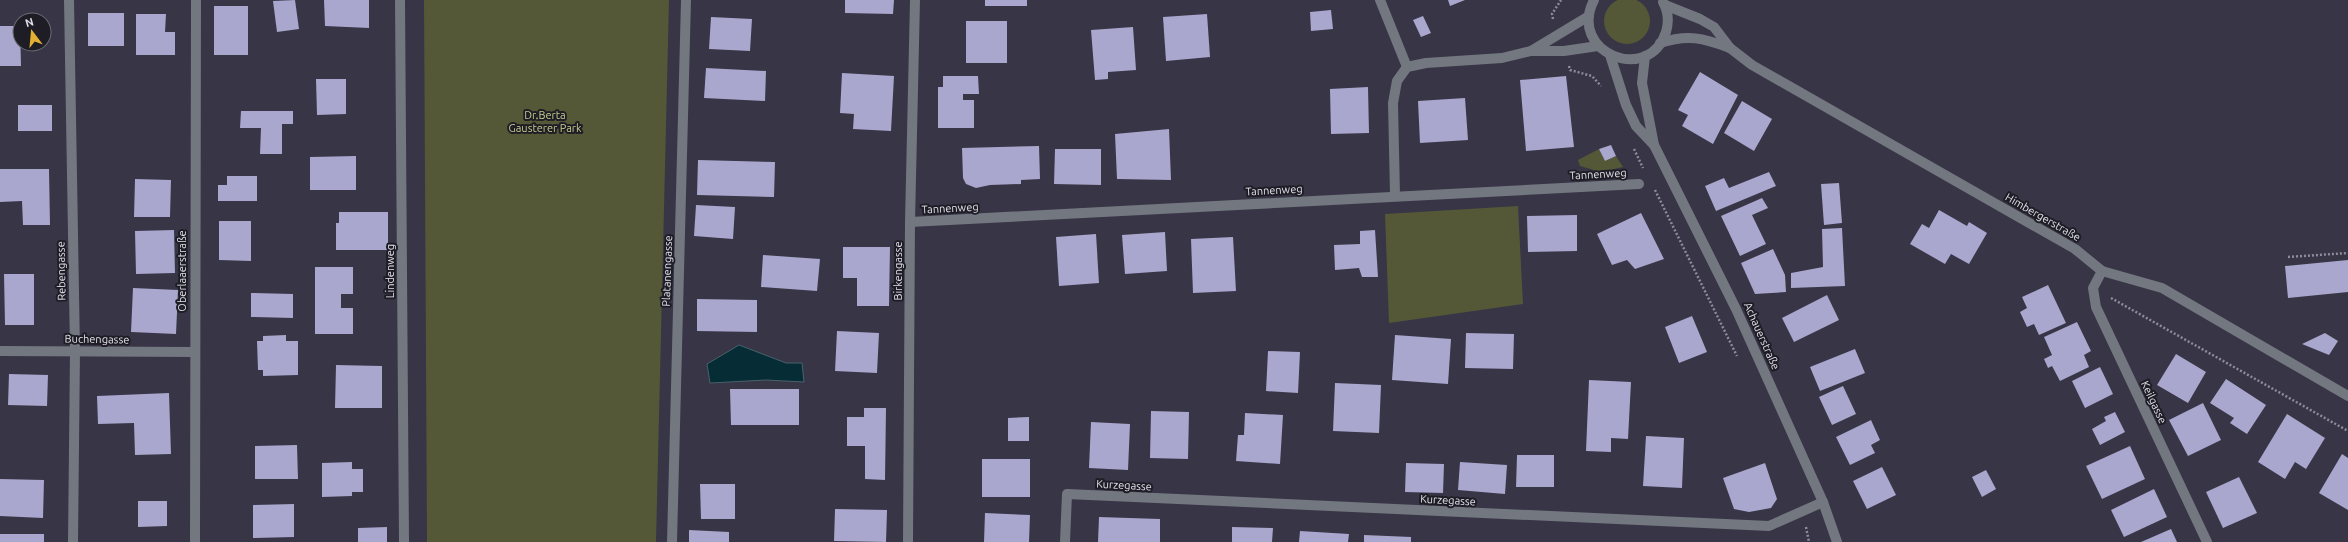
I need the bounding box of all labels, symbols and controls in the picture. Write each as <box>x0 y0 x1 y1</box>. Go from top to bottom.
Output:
north arrow <box>12 12 52 52</box>
text: N <box>24 15 35 29</box>
park label: Dr.Berta Gausterer Park <box>508 109 582 134</box>
street label: Tannenweg <box>1569 167 1627 181</box>
street label: Tannenweg <box>1245 183 1303 197</box>
street label: Himbergerstraße <box>2003 191 2083 243</box>
street label: Tannenweg <box>921 201 979 215</box>
street label: Oberlaaerstraße <box>176 230 188 312</box>
street label: Platanengasse <box>660 235 674 307</box>
street label: Rebengasse <box>54 241 68 301</box>
street label: Birkengasse <box>892 241 904 301</box>
street label: Lindenweg <box>384 244 396 298</box>
street label: Achauerstraße <box>1742 301 1782 371</box>
street label: Buchengasse <box>65 332 129 346</box>
street label: Keilgasse <box>2139 379 2169 425</box>
street label: Kurzegasse <box>1096 478 1152 492</box>
street label: Kurzegasse <box>1420 493 1476 507</box>

